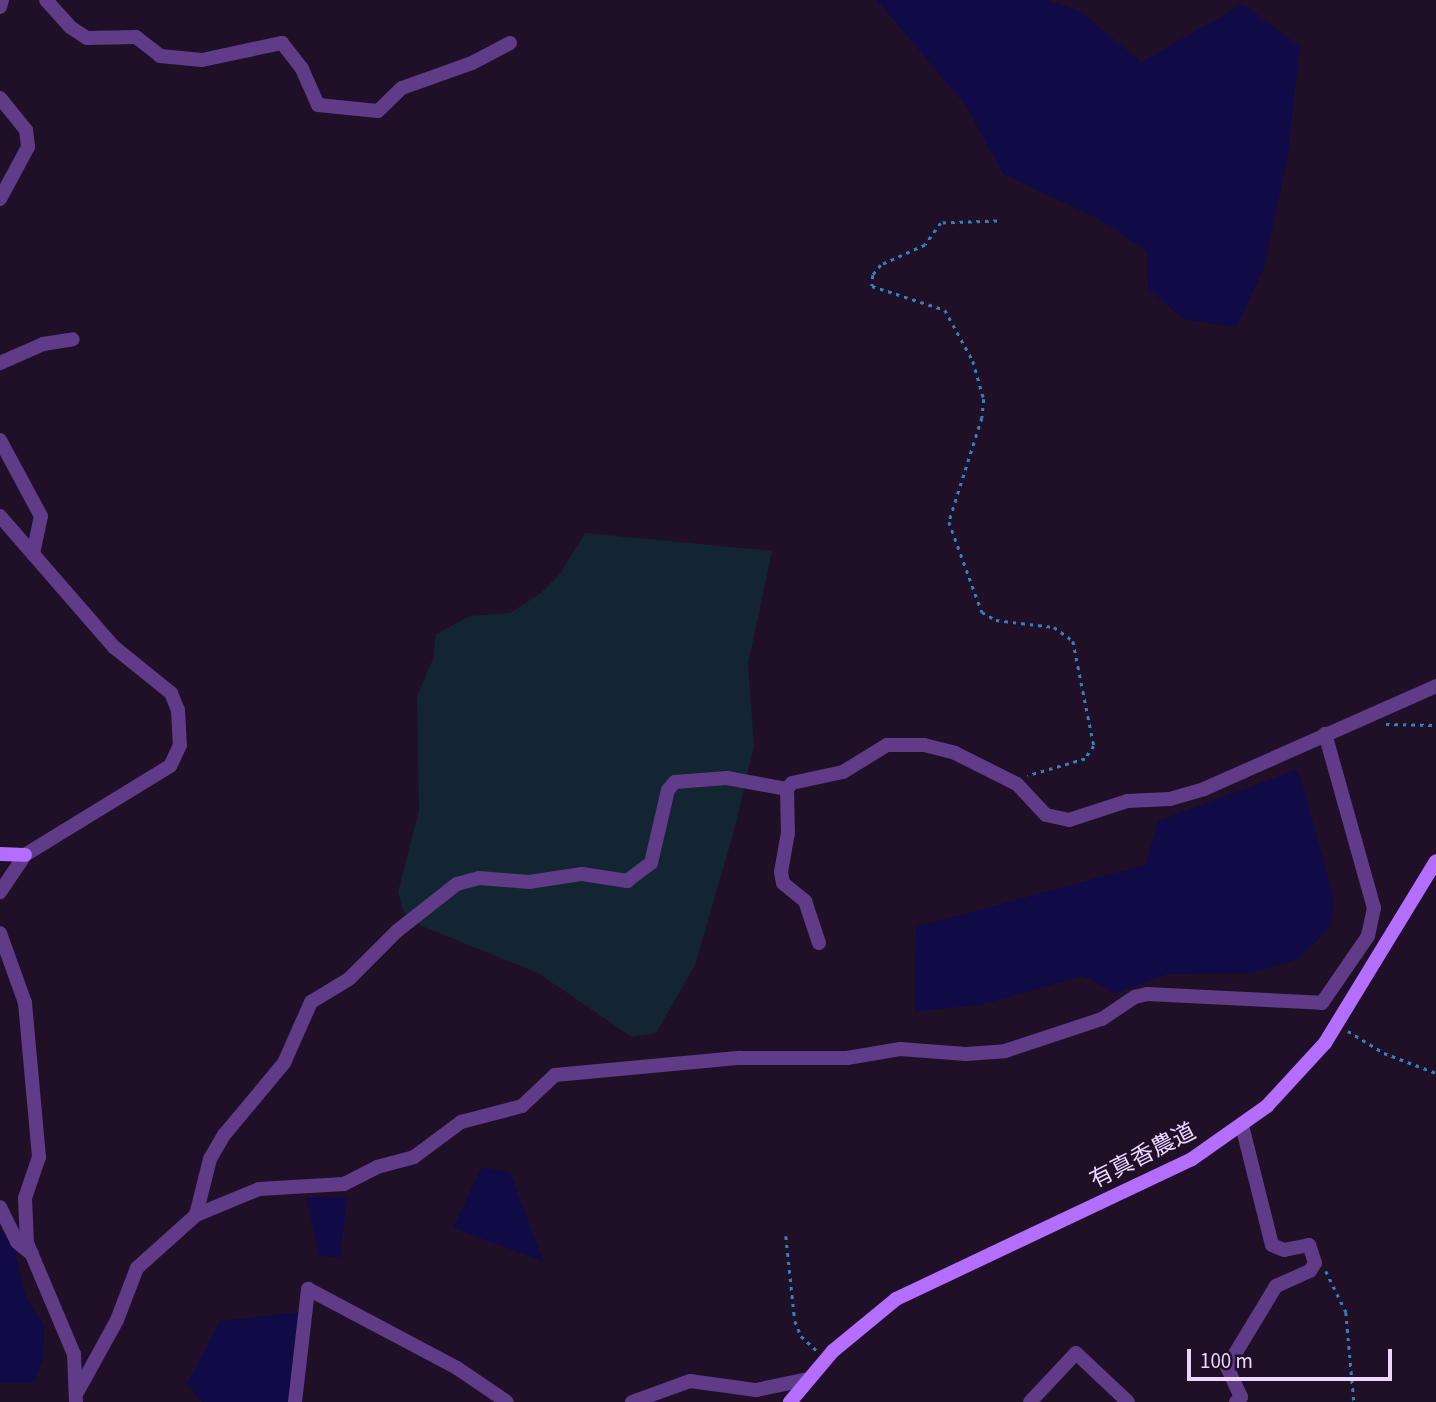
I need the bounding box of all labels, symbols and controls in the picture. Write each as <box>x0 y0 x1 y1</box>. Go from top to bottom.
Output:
street label: 有真香農道 <box>1086 1118 1200 1194</box>
scale bar <box>1191 1336 1396 1380</box>
text: 100 m <box>1200 1346 1253 1376</box>

